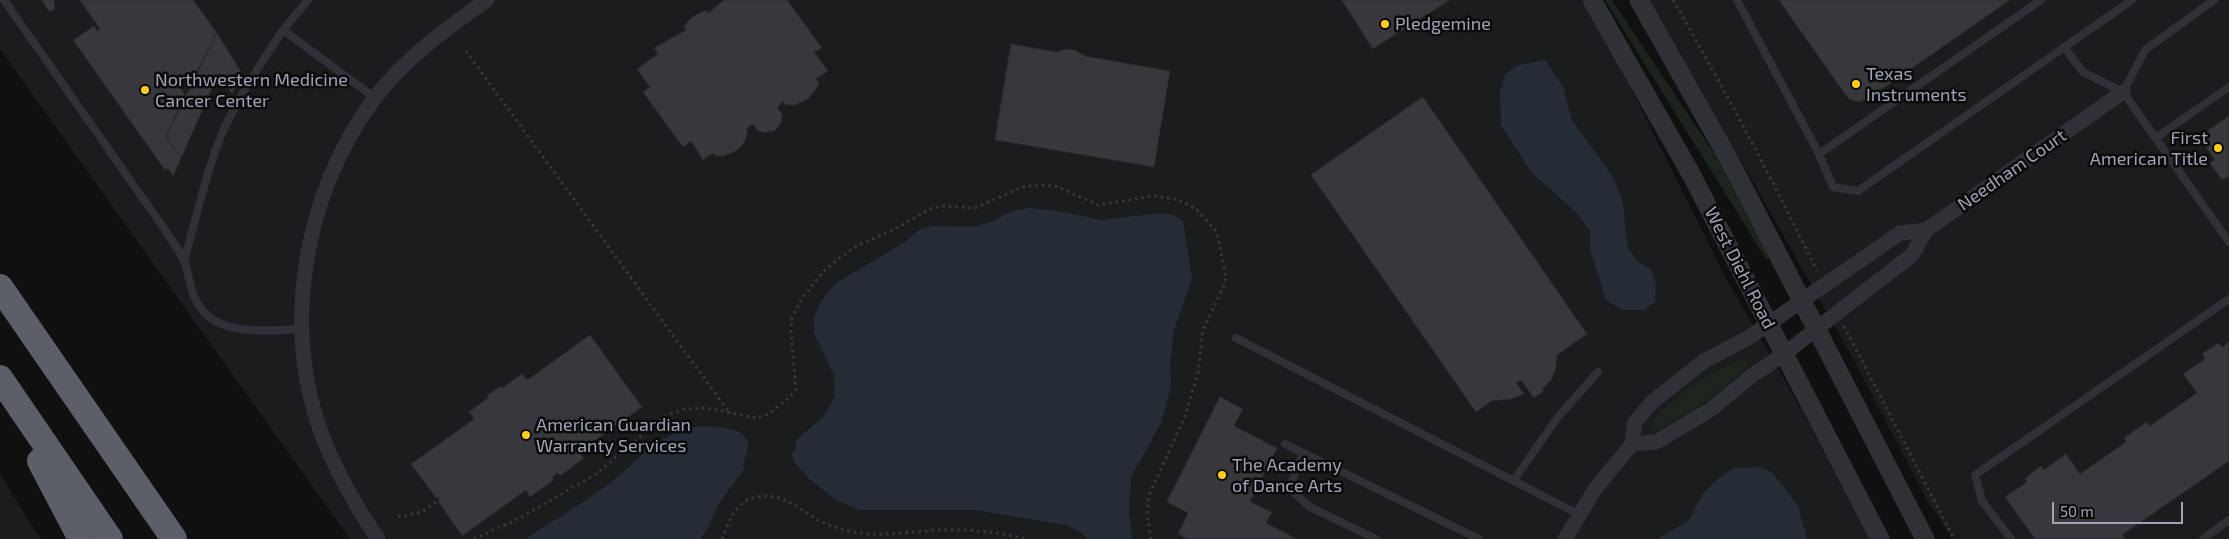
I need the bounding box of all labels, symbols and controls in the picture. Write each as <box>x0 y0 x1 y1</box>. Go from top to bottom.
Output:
place label: Pledgemine <box>1395 13 1491 35</box>
marker: Pledgemine <box>1379 18 1391 30</box>
place label: Texas Instruments <box>1866 63 1967 106</box>
place label: Northwestern Medicine Cancer Center <box>155 69 348 112</box>
marker: Texas Instruments <box>1850 78 1862 90</box>
marker: Northwestern Medicine Cancer Center <box>139 84 151 96</box>
street label: Needham Court <box>1954 125 2070 215</box>
place label: First American Title <box>2090 127 2208 170</box>
marker: First American Title <box>2212 142 2224 154</box>
street label: West Diehl Road <box>1700 203 1780 333</box>
place label: American Guardian Warranty Services <box>536 414 691 456</box>
marker: American Guardian Warranty Services <box>520 429 532 441</box>
place label: The Academy of Dance Arts <box>1232 454 1342 496</box>
marker: The Academy of Dance Arts <box>1216 469 1228 481</box>
scale bar <box>2054 492 2185 524</box>
text: 50 m <box>2060 502 2094 520</box>

